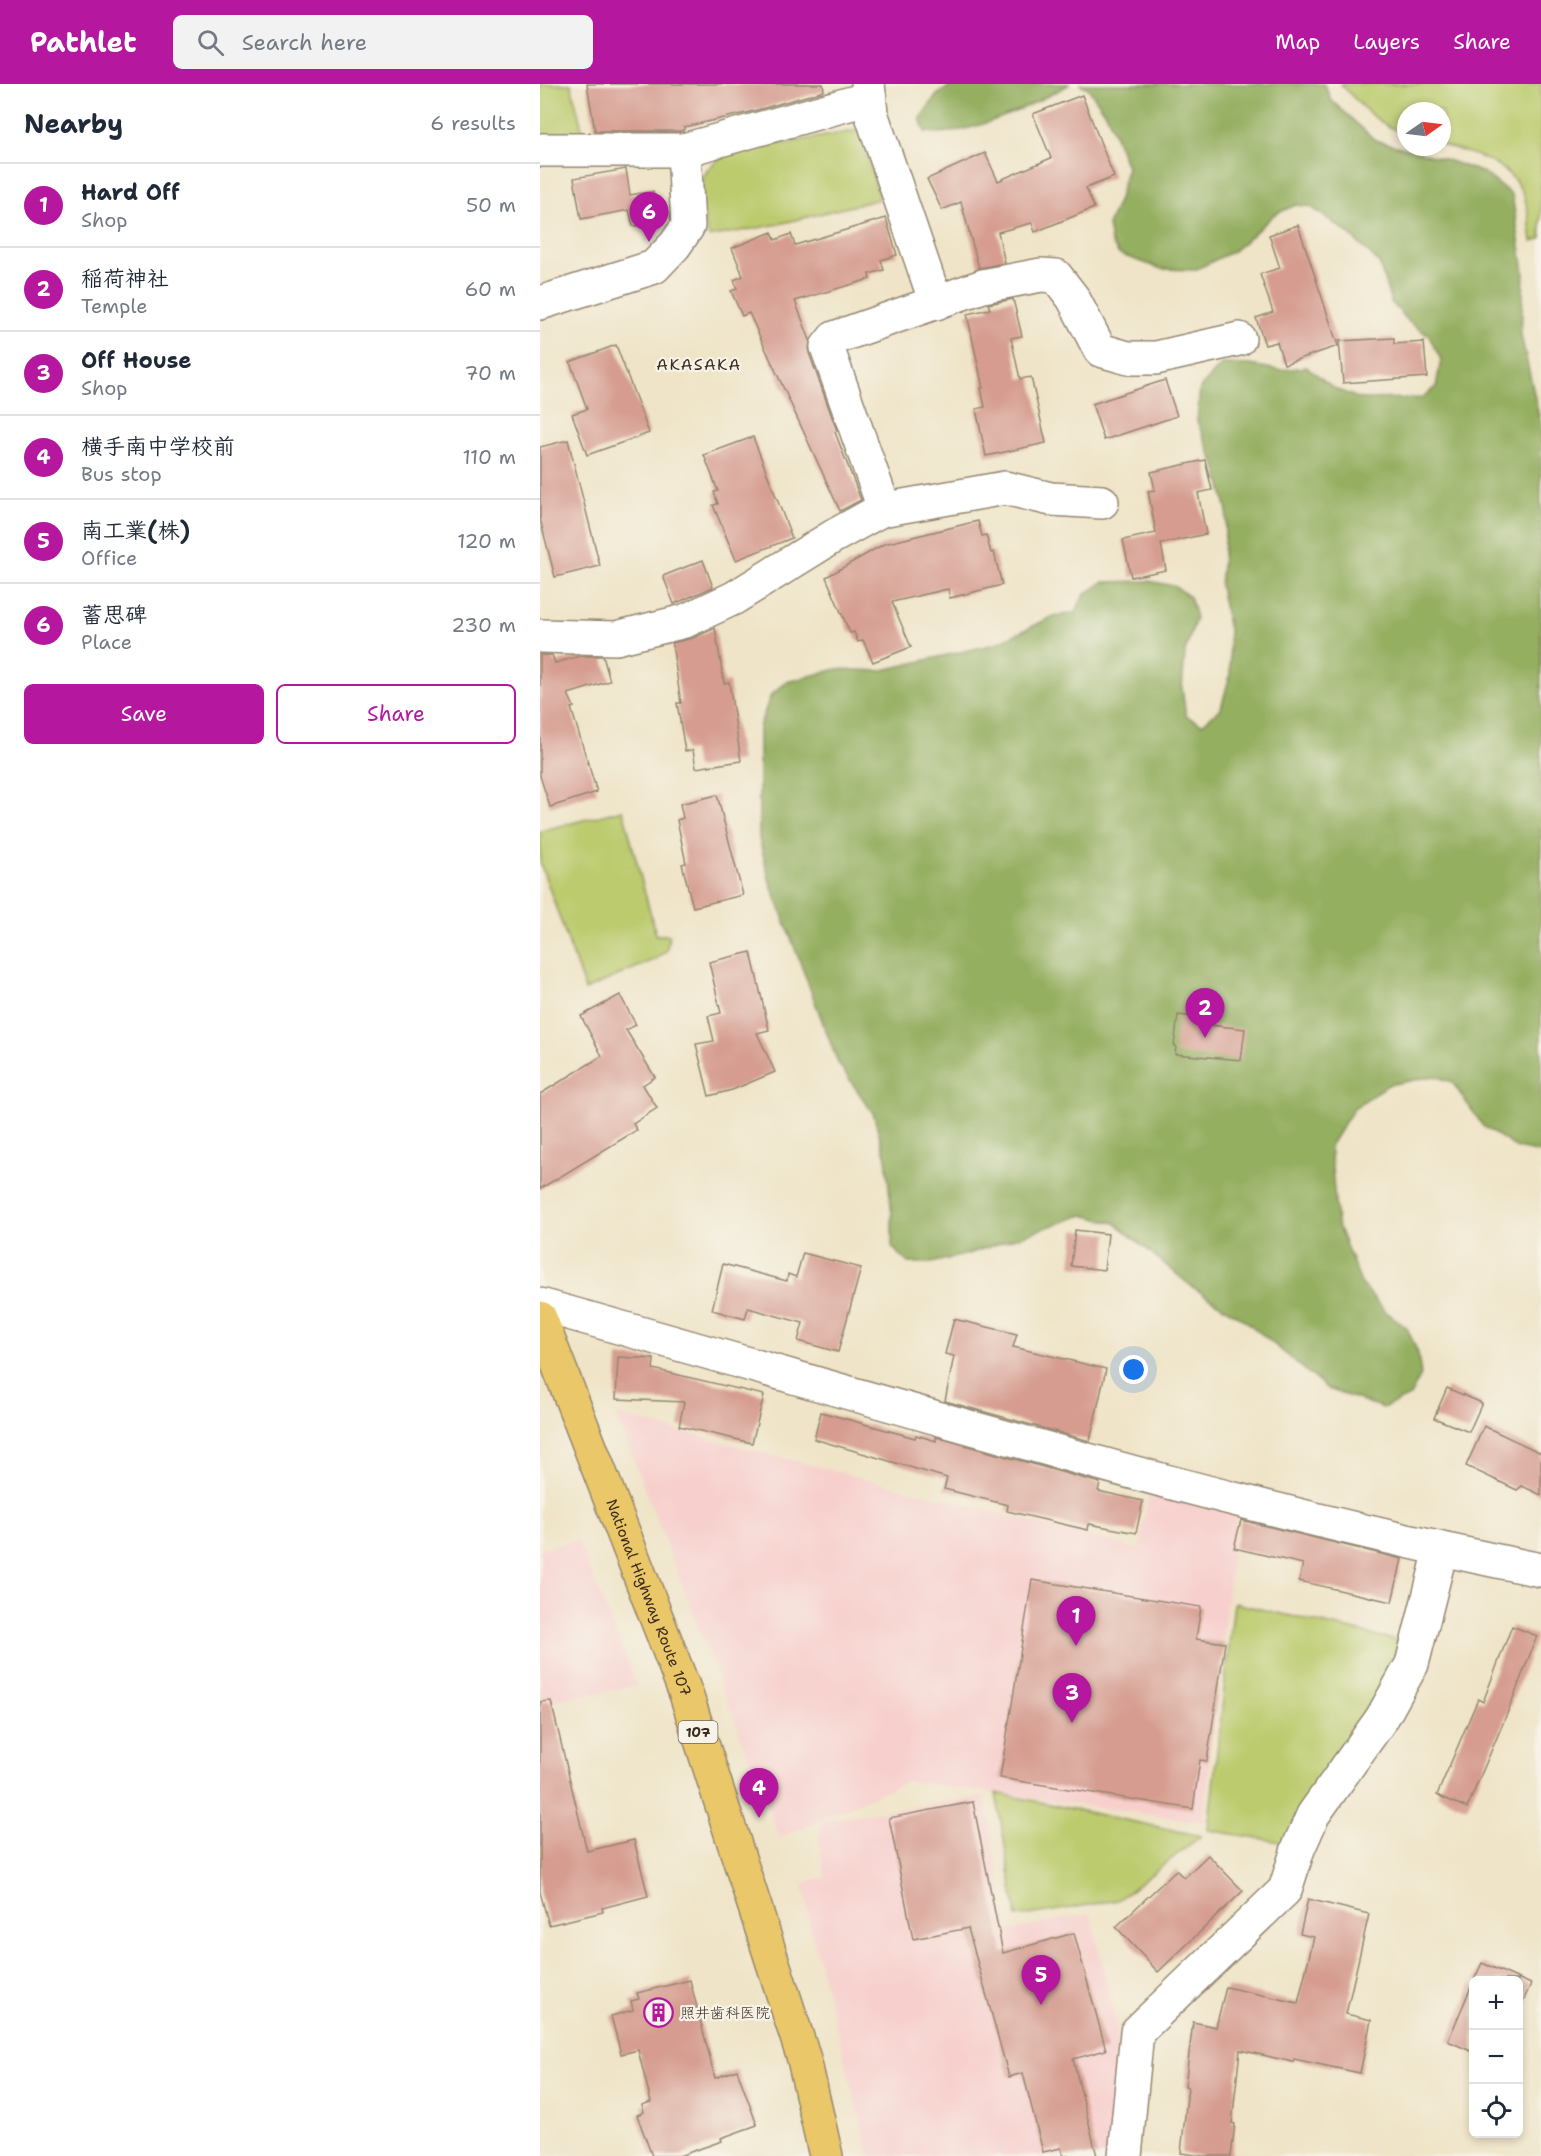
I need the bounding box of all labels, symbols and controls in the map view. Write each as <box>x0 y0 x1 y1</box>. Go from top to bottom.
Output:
search box <box>173 15 593 69</box>
text: Pathlet <box>30 23 137 61</box>
icon: search <box>194 26 227 59</box>
text: Search here <box>242 28 367 57</box>
text: Map <box>1275 28 1320 56</box>
text: Layers <box>1353 28 1420 56</box>
text: Share <box>1453 28 1511 56</box>
north arrow <box>1397 102 1451 156</box>
text: Nearby <box>24 106 123 141</box>
text: 6 results <box>430 110 516 136</box>
text: Hard Off <box>81 178 180 207</box>
text: 1 <box>39 192 48 218</box>
text: 50 m <box>466 192 516 218</box>
pin: 6 <box>630 192 668 242</box>
text: Shop <box>81 207 128 233</box>
text: 稲荷神社 <box>81 264 169 293</box>
text: 2 <box>37 276 51 302</box>
text: 60 m <box>464 276 516 302</box>
text: Temple <box>81 293 148 319</box>
text: Off House <box>81 346 191 375</box>
district label: AKASAKA <box>656 354 742 375</box>
text: 3 <box>37 360 51 386</box>
text: 70 m <box>464 360 516 386</box>
text: Shop <box>81 375 128 401</box>
text: 横手南中学校前 <box>81 432 235 461</box>
text: 4 <box>37 444 51 470</box>
text: 110 m <box>462 444 516 470</box>
text: Bus stop <box>81 461 162 487</box>
text: 南工業(株) <box>81 516 190 545</box>
text: 5 <box>37 528 50 554</box>
text: 120 m <box>457 528 516 554</box>
text: Office <box>81 545 137 571</box>
text: 蓄思碑 <box>81 600 147 629</box>
text: 6 <box>37 612 51 638</box>
text: 230 m <box>451 612 516 638</box>
text: Place <box>81 629 132 655</box>
button: Save <box>24 684 264 744</box>
button: Share <box>276 684 516 744</box>
pin: 2 <box>1186 988 1224 1038</box>
your location <box>1119 1355 1148 1384</box>
street label: National Highway Route 107 <box>601 1496 696 1699</box>
pin: 1 <box>1056 1596 1096 1646</box>
pin: 3 <box>1052 1674 1092 1723</box>
road number: 107 <box>678 1721 718 1743</box>
pin: 4 <box>740 1768 778 1818</box>
pin: 5 <box>1022 1956 1060 2005</box>
map controls <box>1469 1976 1523 2138</box>
button: + <box>1469 1976 1523 2030</box>
building icon: 照井歯科医院 <box>643 1997 675 2029</box>
place label: 照井歯科医院 <box>680 2003 770 2023</box>
button: − <box>1469 2030 1523 2084</box>
button: locate <box>1469 2084 1523 2138</box>

